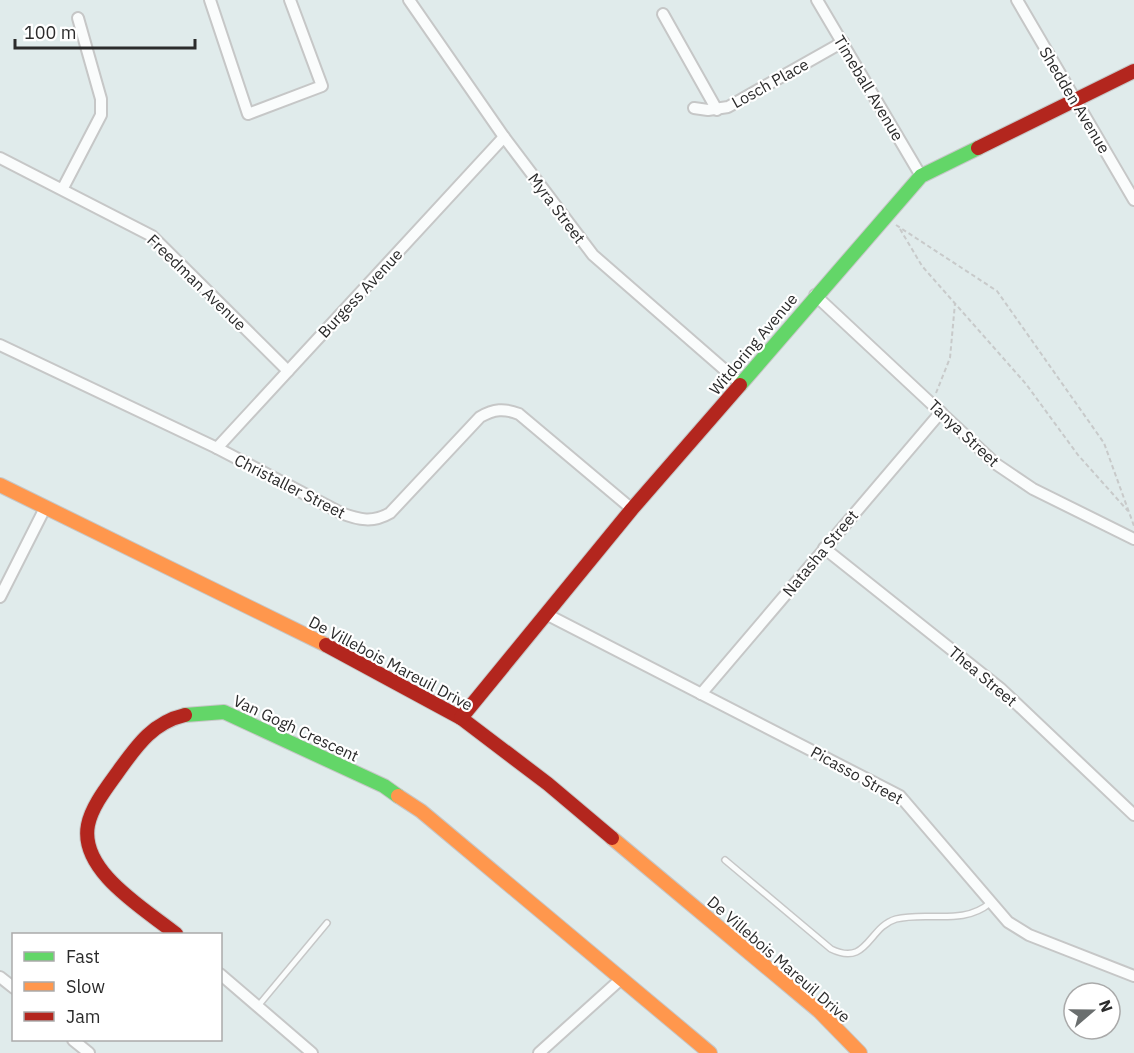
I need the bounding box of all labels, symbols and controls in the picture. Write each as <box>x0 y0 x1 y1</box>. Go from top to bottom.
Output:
scale bar <box>15 12 195 50</box>
text: 100 m <box>24 21 76 44</box>
street label: Timeball Avenue <box>830 32 908 145</box>
street label: Shedden Avenue <box>1035 43 1115 157</box>
street label: Losch Place <box>728 54 812 112</box>
street label: Myra Street <box>524 169 590 247</box>
street label: Freedman Avenue <box>143 230 251 335</box>
street label: Burgess Avenue <box>314 244 407 342</box>
street label: Witdoring Avenue <box>705 289 802 399</box>
street label: Tanya Street <box>924 395 1004 471</box>
street label: Christaller Street <box>231 449 349 523</box>
street label: Natasha Street <box>778 506 862 600</box>
street label: De Villebois Mareuil Drive <box>306 611 477 715</box>
street label: Thea Street <box>945 642 1021 710</box>
street label: Van Gogh Crescent <box>230 690 362 766</box>
street label: Picasso Street <box>807 741 907 809</box>
street label: De Villebois Mareuil Drive <box>703 892 855 1027</box>
legend <box>12 933 222 1041</box>
text: Fast <box>66 945 100 968</box>
text: Slow <box>66 975 105 998</box>
north arrow <box>1062 981 1122 1041</box>
text: N <box>1095 997 1117 1015</box>
text: Jam <box>66 1005 101 1028</box>

